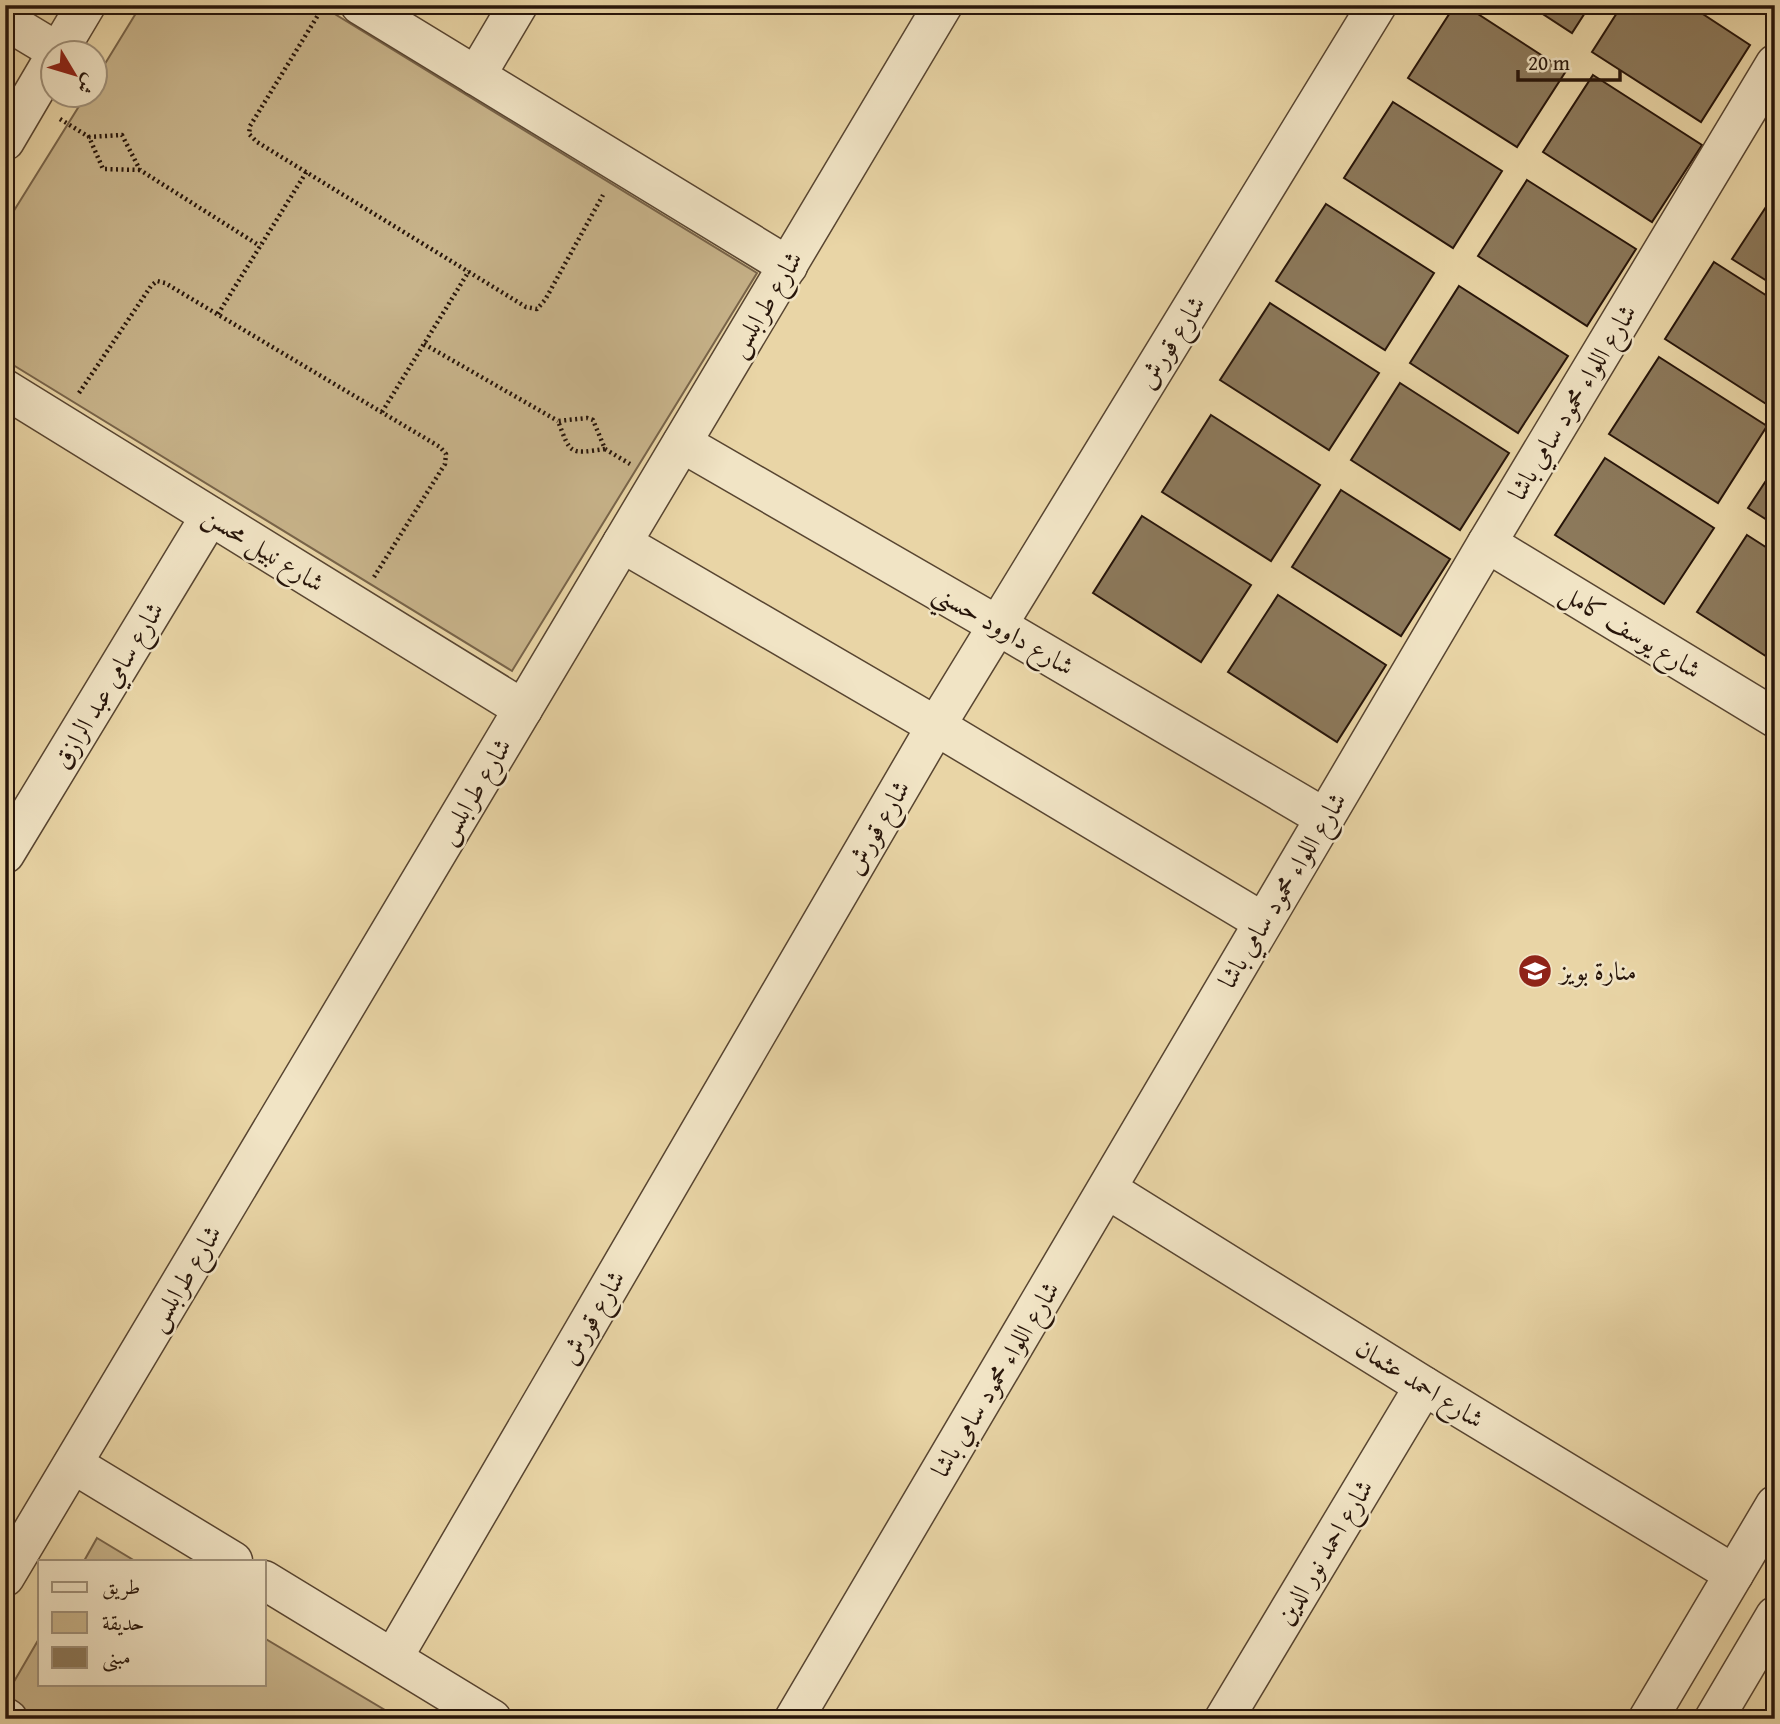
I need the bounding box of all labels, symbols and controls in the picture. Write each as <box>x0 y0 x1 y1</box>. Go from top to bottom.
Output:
north arrow <box>38 38 108 108</box>
scale bar <box>1518 38 1619 82</box>
text: 20 m <box>1528 47 1570 78</box>
text: ش <box>71 68 104 101</box>
street label: شارع طرابلس <box>717 243 814 366</box>
street label: شارع قورش <box>1127 287 1217 398</box>
street label: شارع اللواء محمود سامي باشا <box>1497 296 1648 509</box>
street label: شارع نبيل محسن <box>194 496 333 604</box>
street label: شارع داوود حسني <box>924 572 1082 689</box>
street label: شارع يوسف كامل <box>1552 573 1709 691</box>
street label: شارع سامي عبد الرازق <box>42 594 176 777</box>
street label: شارع طرابلس <box>426 730 523 853</box>
street label: شارع قورش <box>834 772 922 883</box>
street label: شارع اللواء محمود سامي باشا <box>1207 784 1358 997</box>
place label: منارة بويز <box>1557 951 1637 990</box>
school or university icon: منارة بويز <box>1516 952 1554 990</box>
street label: شارع طرابلس <box>136 1217 233 1340</box>
street label: شارع قورش <box>549 1262 637 1373</box>
street label: شارع اللواء محمود سامي باشا <box>920 1273 1071 1486</box>
street label: شارع احمد عثمان <box>1347 1328 1492 1440</box>
street label: شارع احمد نور الدين <box>1265 1471 1385 1634</box>
legend <box>38 1560 266 1686</box>
text: طريق <box>102 1571 140 1602</box>
text: حديقة <box>102 1607 145 1638</box>
text: مبنى <box>102 1641 131 1672</box>

